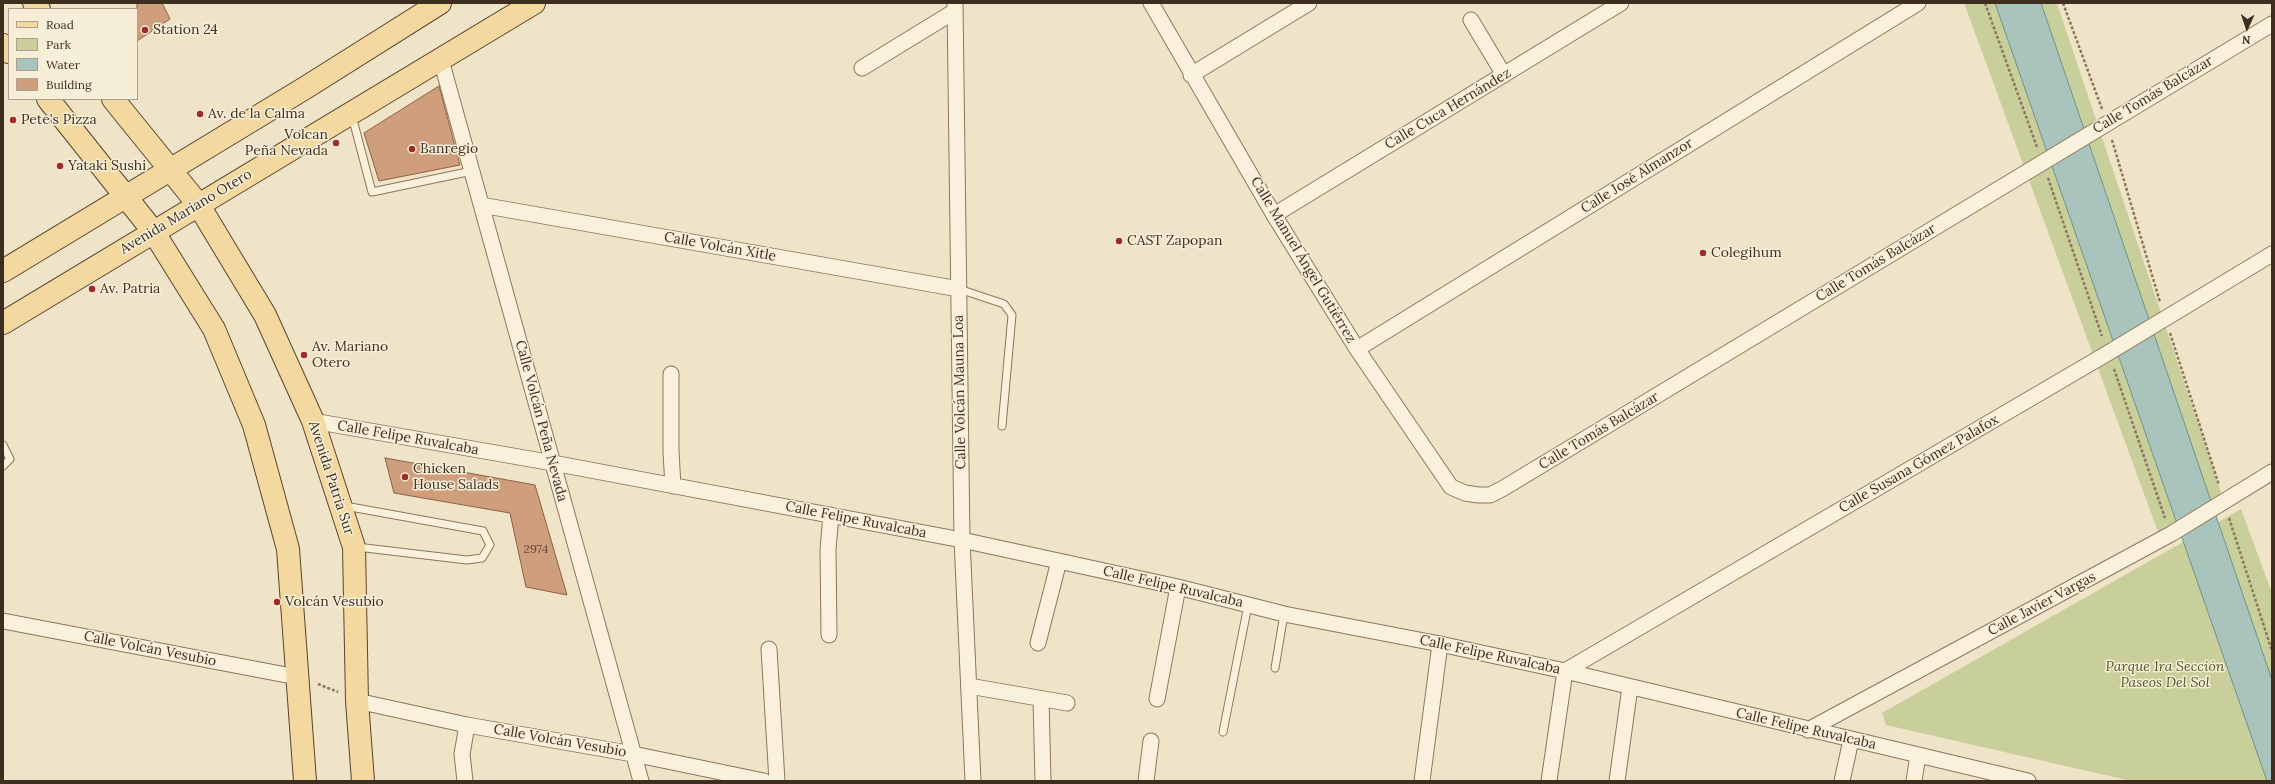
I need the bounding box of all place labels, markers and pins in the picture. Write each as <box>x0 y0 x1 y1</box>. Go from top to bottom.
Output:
place label: Station 24 <box>153 22 218 38</box>
marker: Station 24 <box>140 25 150 35</box>
place label: Av. de la Calma <box>208 106 305 122</box>
marker: Av. de la Calma <box>195 109 205 119</box>
place label: Pete's Pizza <box>21 112 97 128</box>
marker: Pete's Pizza <box>8 115 18 125</box>
place label: Volcan Peña Nevada <box>245 127 328 160</box>
marker: Volcan Peña Nevada <box>331 138 341 148</box>
place label: Banregio <box>420 141 478 157</box>
marker: Banregio <box>407 144 417 154</box>
place label: Yataki Sushi <box>68 158 146 174</box>
marker: Yataki Sushi <box>55 161 65 171</box>
place label: CAST Zapopan <box>1127 233 1222 249</box>
marker: CAST Zapopan <box>1114 236 1124 246</box>
place label: Colegihum <box>1711 245 1782 261</box>
marker: Colegihum <box>1698 248 1708 258</box>
place label: Av. Patria <box>100 281 160 297</box>
marker: Av. Patria <box>87 284 97 294</box>
place label: Av. Mariano Otero <box>312 339 388 372</box>
marker: Av. Mariano Otero <box>299 350 309 360</box>
place label: Chicken House Salads <box>413 461 499 494</box>
marker: Chicken House Salads <box>400 472 410 482</box>
place label: Volcán Vesubio <box>285 594 384 610</box>
marker: Volcán Vesubio <box>272 597 282 607</box>

